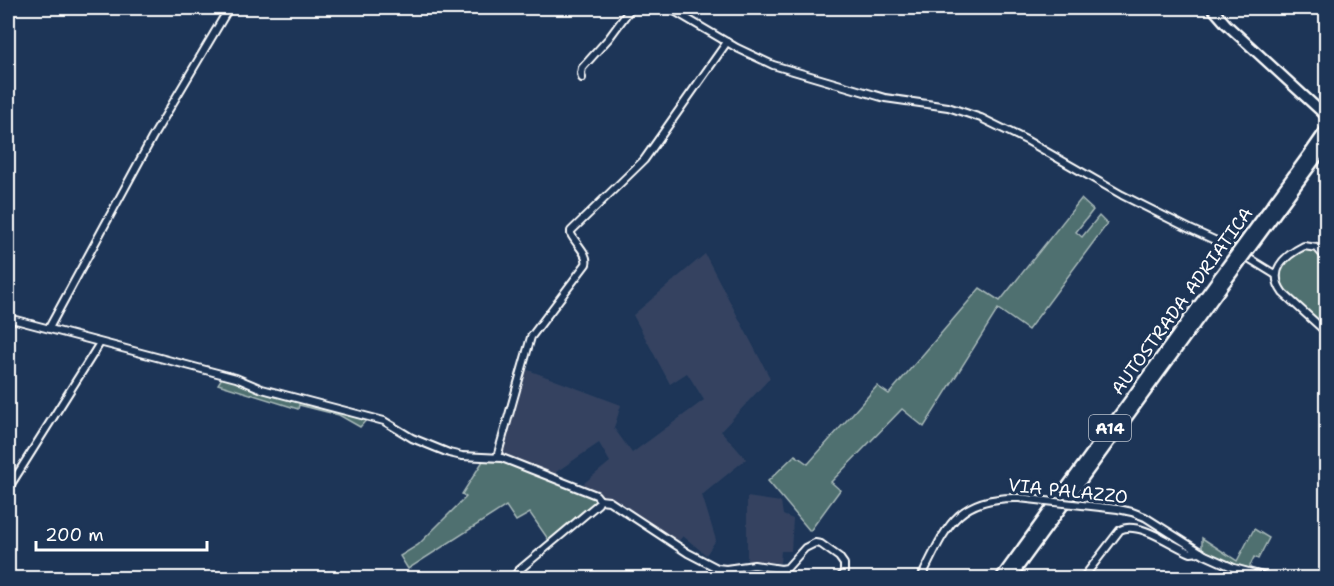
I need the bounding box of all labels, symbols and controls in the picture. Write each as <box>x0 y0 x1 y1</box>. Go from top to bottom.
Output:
street label: AUTOSTRADA ADRIATICA <box>1106 202 1258 400</box>
road number: A14 <box>1089 415 1131 441</box>
street label: VIA PALAZZO <box>1007 473 1129 509</box>
scale bar <box>36 514 207 552</box>
text: 200 m <box>45 523 104 547</box>

